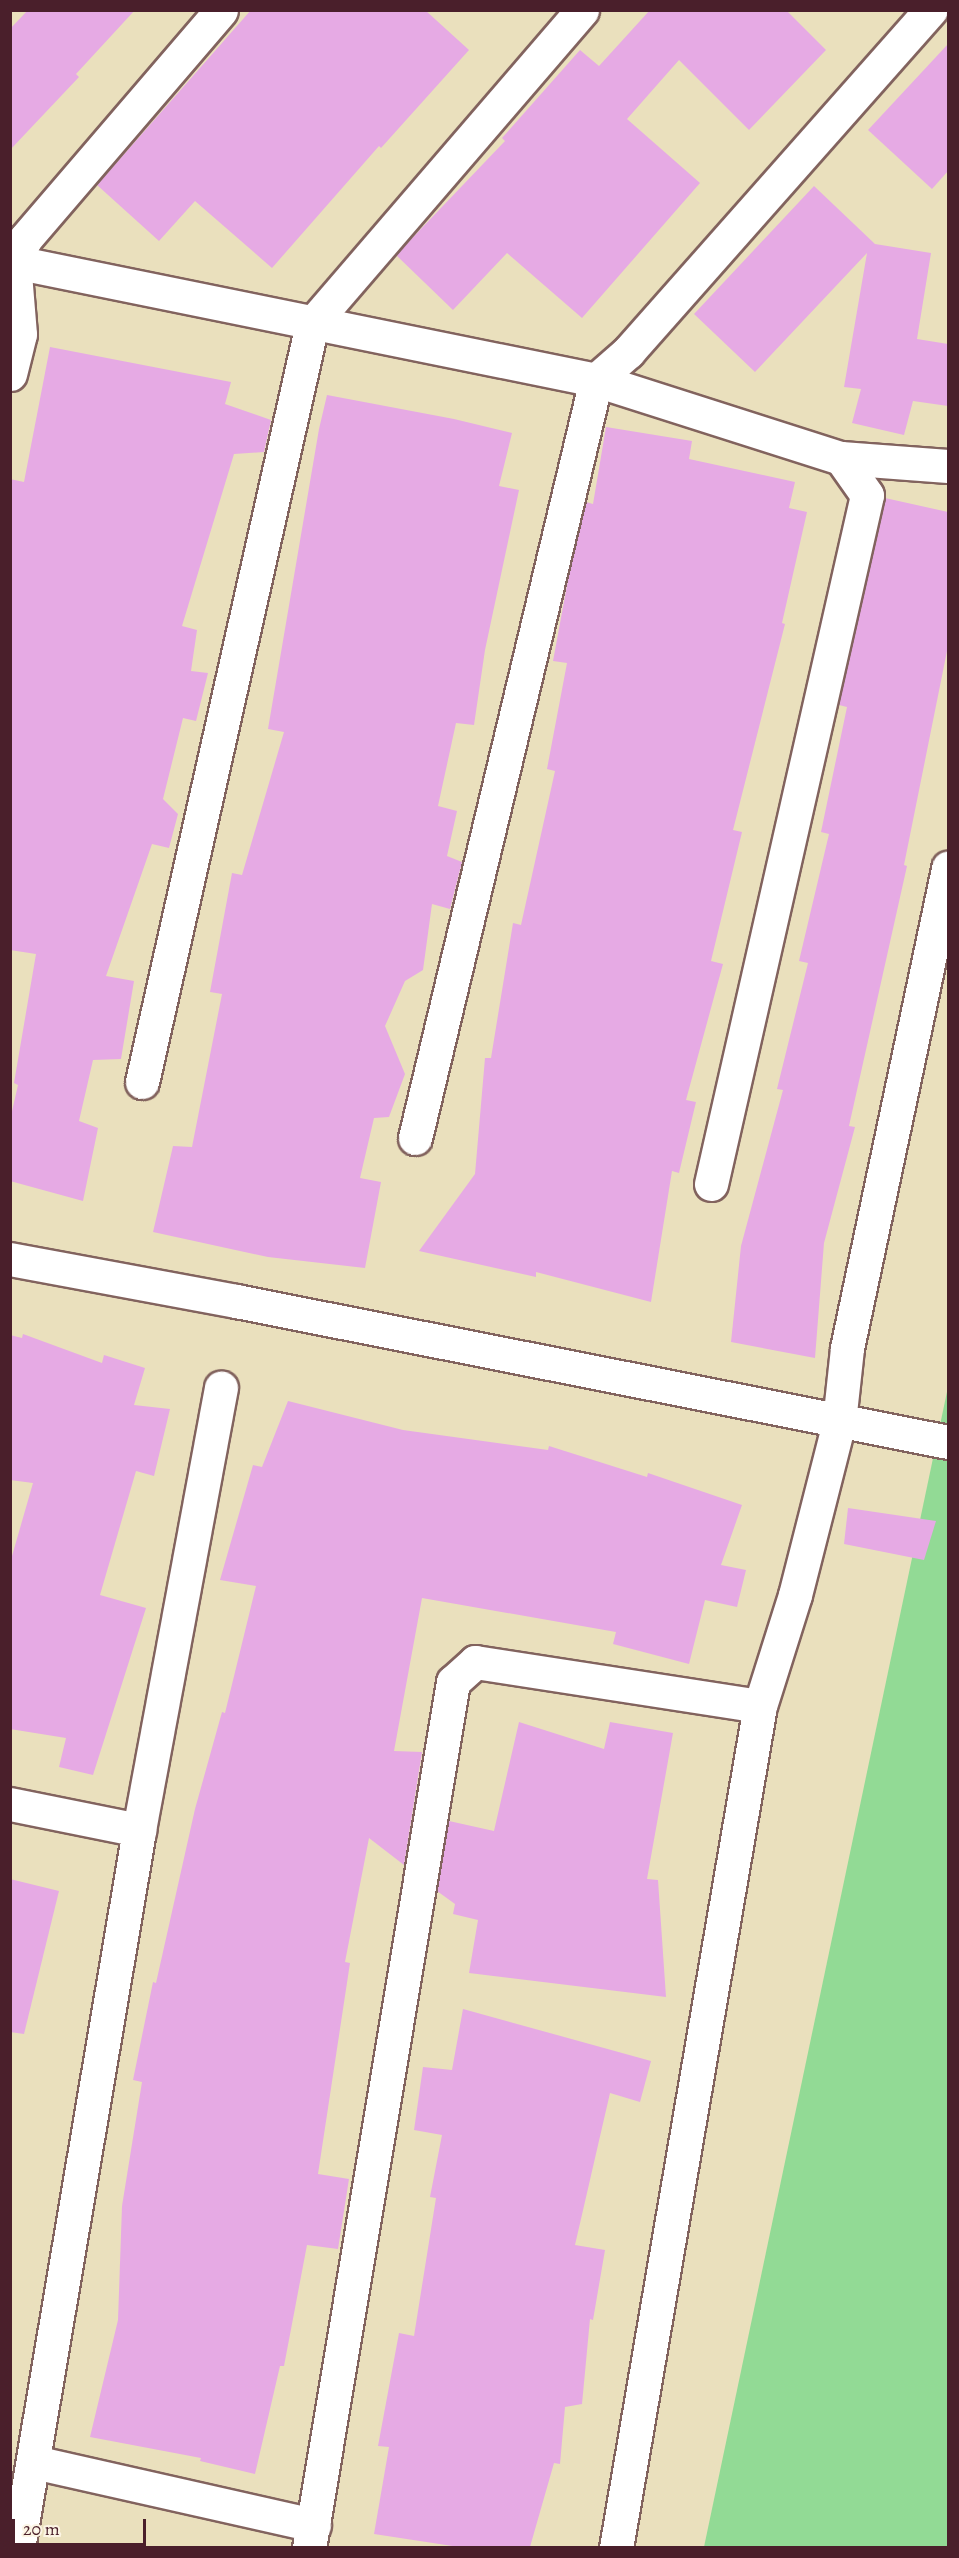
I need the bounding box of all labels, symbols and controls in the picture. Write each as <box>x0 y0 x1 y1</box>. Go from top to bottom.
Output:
scale bar <box>15 2507 148 2545</box>
text: 20 m <box>23 2517 60 2541</box>

